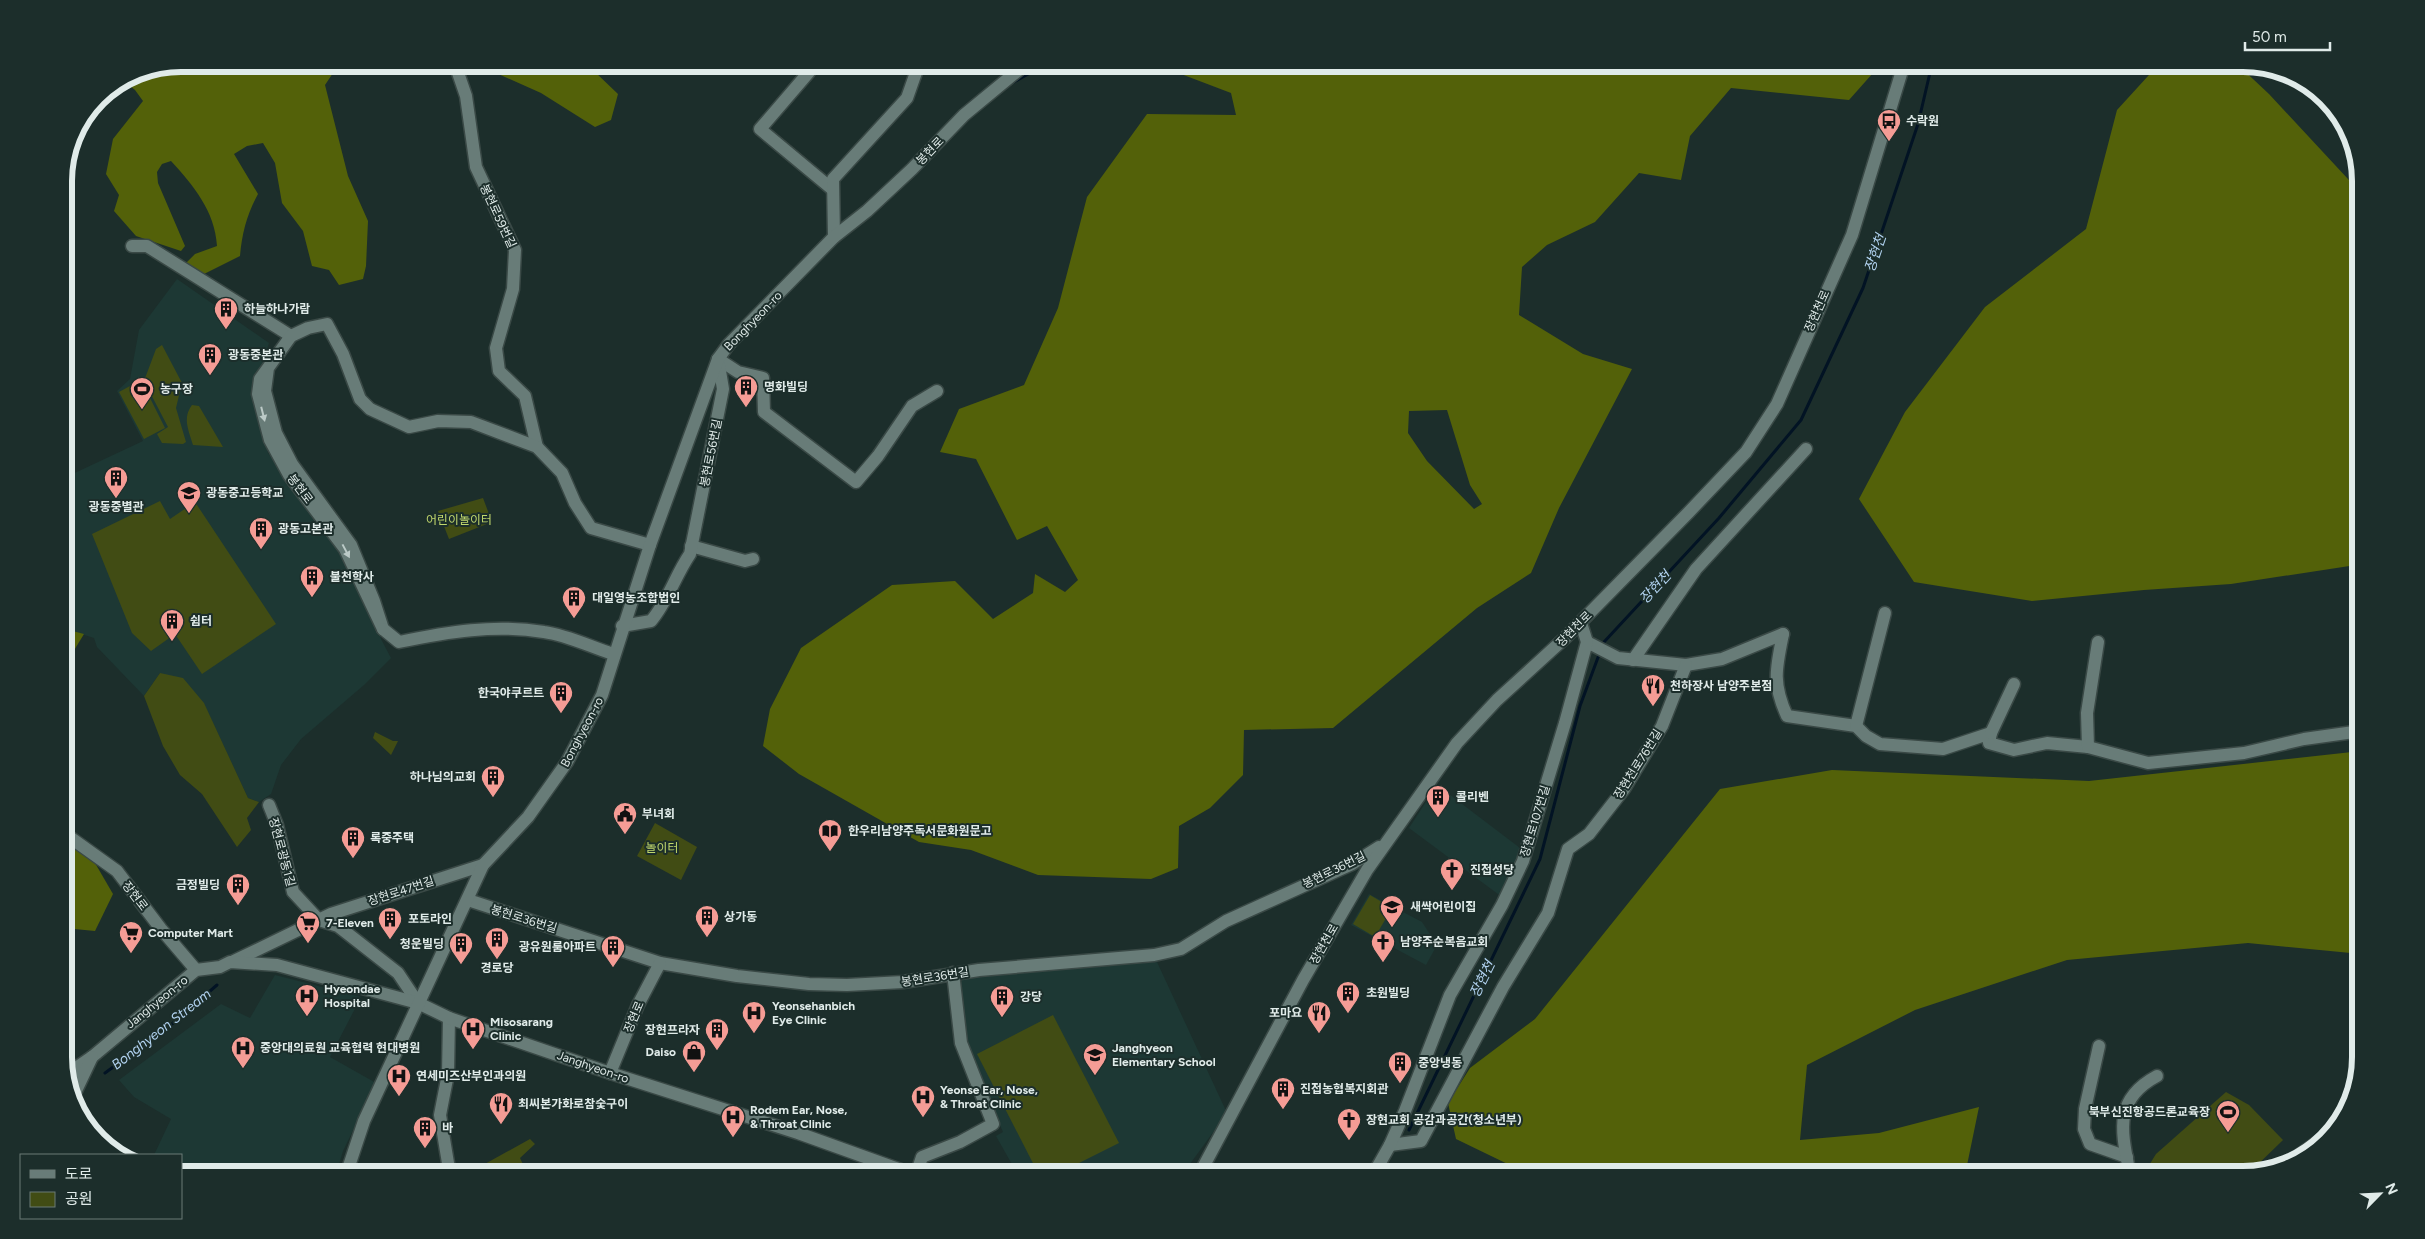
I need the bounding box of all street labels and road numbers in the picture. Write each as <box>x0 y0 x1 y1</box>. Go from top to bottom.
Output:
street label: 봉현로 <box>913 134 947 168</box>
street label: 봉현로59번길 <box>477 182 519 250</box>
street label: Bonghyeon-ro <box>721 288 785 354</box>
street label: 장현천로 <box>1802 288 1832 334</box>
street label: 봉현로56번길 <box>698 418 724 488</box>
street label: 봉현로 <box>284 472 316 506</box>
street label: 장현천로 <box>1553 608 1595 650</box>
street label: Bonghyeon-ro <box>558 695 606 769</box>
street label: 장현천로76번길 <box>1611 727 1665 801</box>
street label: 장현로107번길 <box>1517 783 1553 859</box>
street label: 장현로광동1길 <box>266 816 298 888</box>
street label: 봉현로36번길 <box>1300 849 1368 891</box>
street label: 장현로47번길 <box>366 874 436 908</box>
street label: 장현로 <box>119 879 151 913</box>
street label: 봉현로36번길 <box>489 902 559 936</box>
street label: 장현천로 <box>1307 921 1341 967</box>
street label: 봉현로36번길 <box>900 965 970 989</box>
street label: Janghyeon-ro <box>123 973 191 1031</box>
street label: 장현로 <box>621 999 647 1035</box>
street label: Janghyeon-ro <box>555 1048 631 1086</box>

